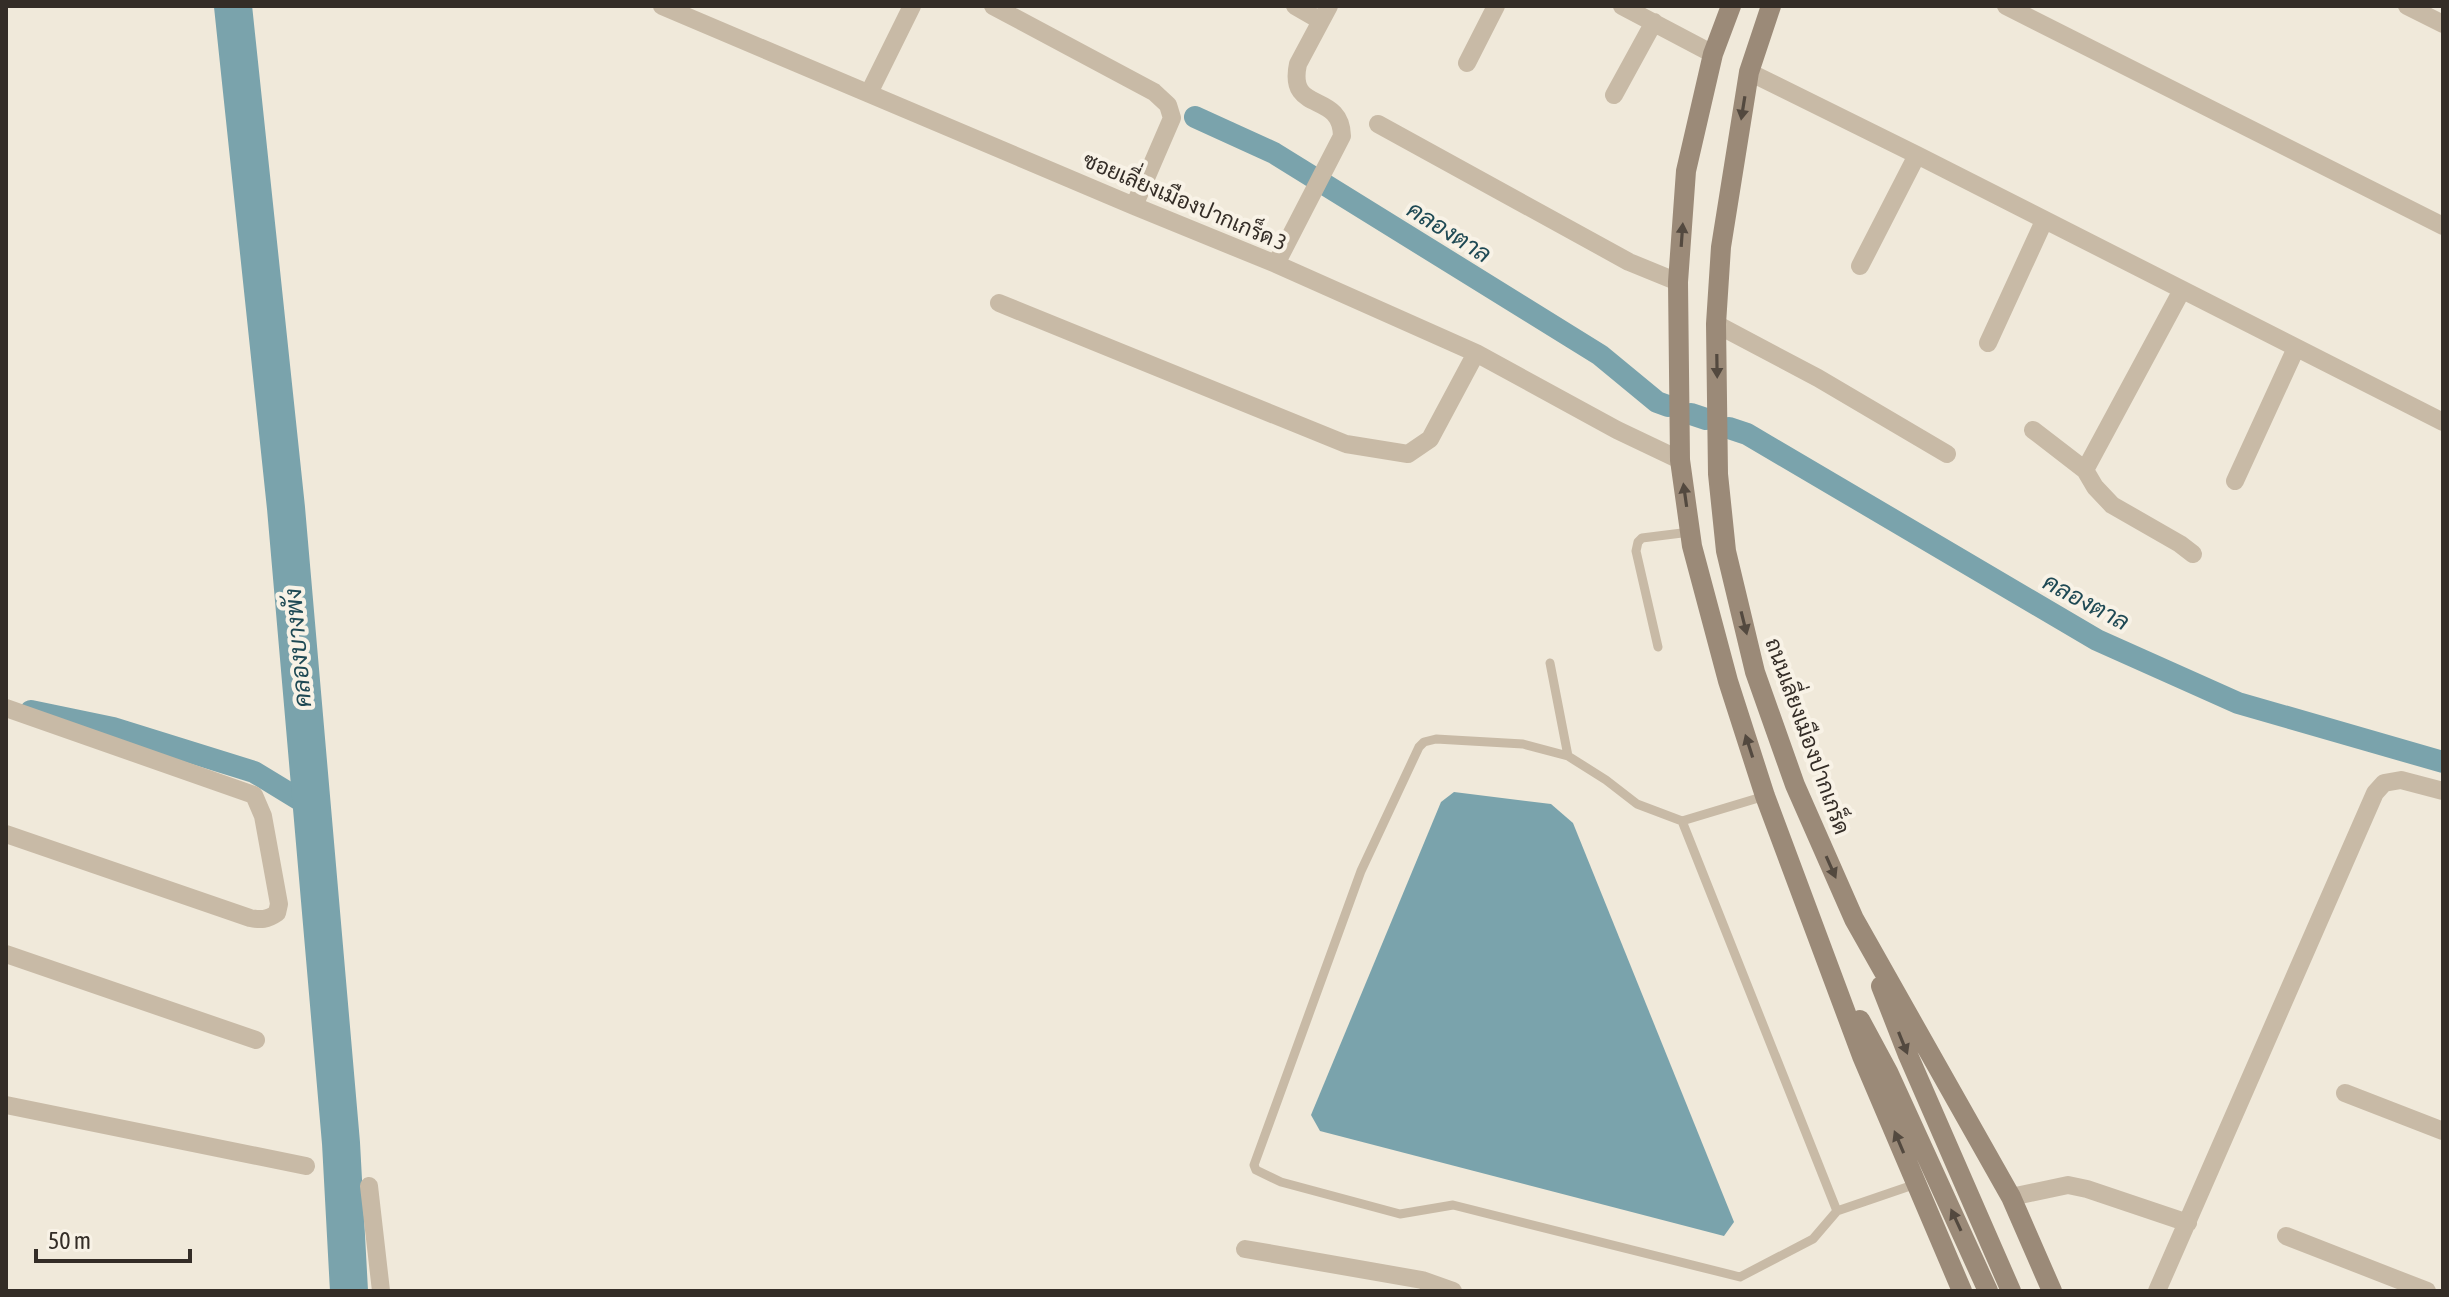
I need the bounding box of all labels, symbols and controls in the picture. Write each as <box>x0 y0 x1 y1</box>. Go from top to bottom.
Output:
one-way arrow <box>1736 95 1748 120</box>
street label: ซอยเลี่ยงเมืองปากเกร็ด 3 <box>1079 141 1293 256</box>
water label: คลองตาล <box>1402 195 1496 268</box>
one-way arrow <box>1675 222 1688 247</box>
one-way arrow <box>1711 354 1723 379</box>
one-way arrow <box>1678 482 1691 507</box>
water label: คลองตาล <box>2039 568 2134 635</box>
water label: คลองบางพัง <box>279 587 316 709</box>
one-way arrow <box>1738 611 1750 636</box>
street label: ถนนเลี่ยงเมืองปากเกร็ด <box>1760 632 1861 838</box>
one-way arrow <box>1743 734 1755 758</box>
one-way arrow <box>1825 856 1838 879</box>
one-way arrow <box>1897 1031 1910 1055</box>
one-way arrow <box>1892 1130 1905 1154</box>
one-way arrow <box>1950 1208 1963 1231</box>
scale bar <box>36 1213 190 1263</box>
text: 50 m <box>48 1227 91 1254</box>

